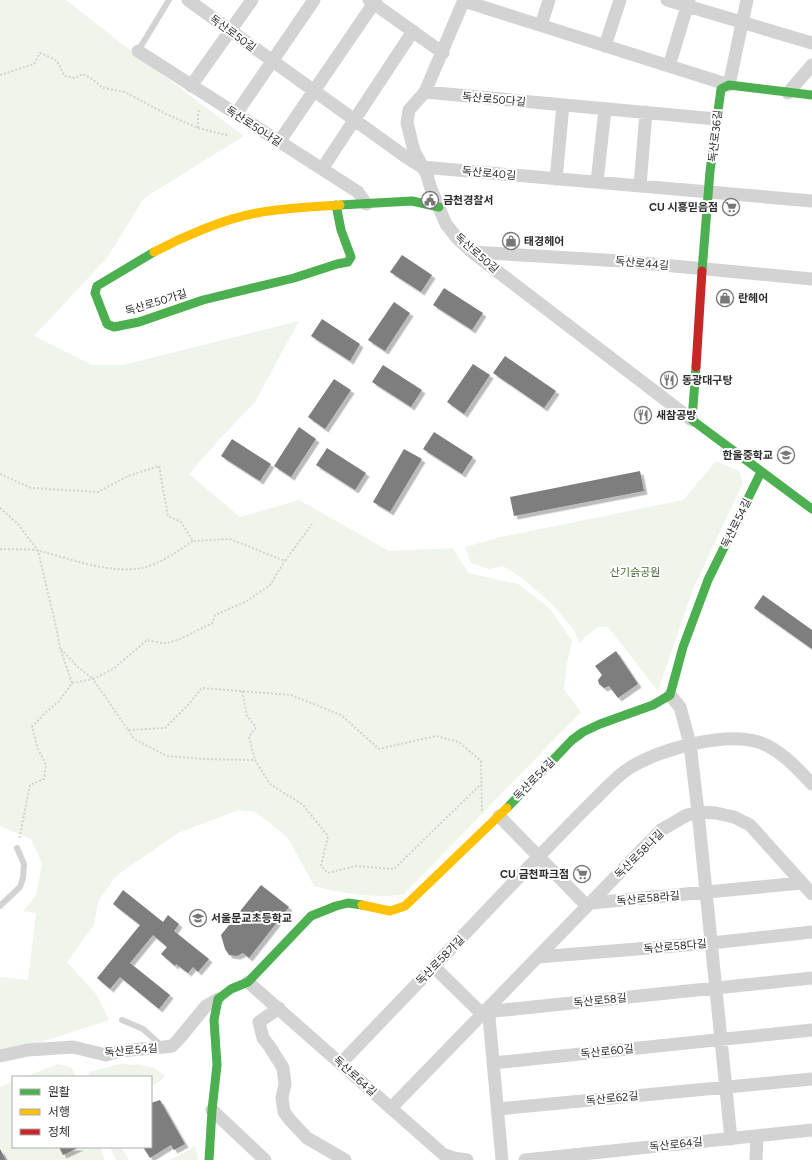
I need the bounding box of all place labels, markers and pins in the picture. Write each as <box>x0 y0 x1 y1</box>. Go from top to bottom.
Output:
public building icon: 금천경찰서 <box>420 190 440 210</box>
place label: 금천경찰서 <box>443 194 494 207</box>
supermarket icon: CU 시흥믿음점 <box>721 197 741 217</box>
place label: CU 시흥믿음점 <box>649 201 718 214</box>
shop icon: 태경헤어 <box>501 231 521 251</box>
place label: 태경헤어 <box>524 235 564 248</box>
shop icon: 란헤어 <box>715 288 735 308</box>
place label: 란헤어 <box>738 292 768 305</box>
restaurant icon: 동광대구탕 <box>659 370 679 390</box>
place label: 동광대구탕 <box>682 374 733 387</box>
restaurant icon: 새참공방 <box>633 405 653 425</box>
place label: 새참공방 <box>656 409 696 422</box>
school or university icon: 한울중학교 <box>776 445 796 465</box>
place label: 한울중학교 <box>722 449 773 462</box>
supermarket icon: CU 금천파크점 <box>572 864 592 884</box>
place label: CU 금천파크점 <box>500 868 569 881</box>
school or university icon: 서울문교초등학교 <box>188 908 208 928</box>
place label: 서울문교초등학교 <box>211 912 292 925</box>

